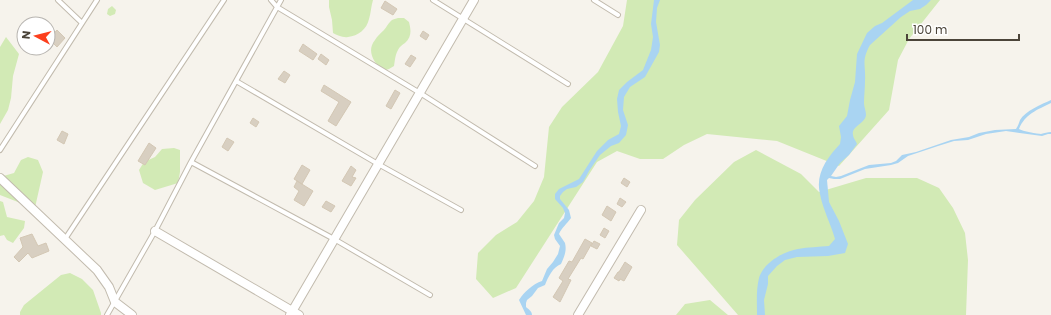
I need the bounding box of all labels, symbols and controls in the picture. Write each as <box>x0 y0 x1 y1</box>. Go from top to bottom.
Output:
north arrow <box>16 16 56 56</box>
scale bar <box>907 16 1019 42</box>
text: 100 m <box>913 21 947 38</box>
text: N <box>18 30 35 40</box>

